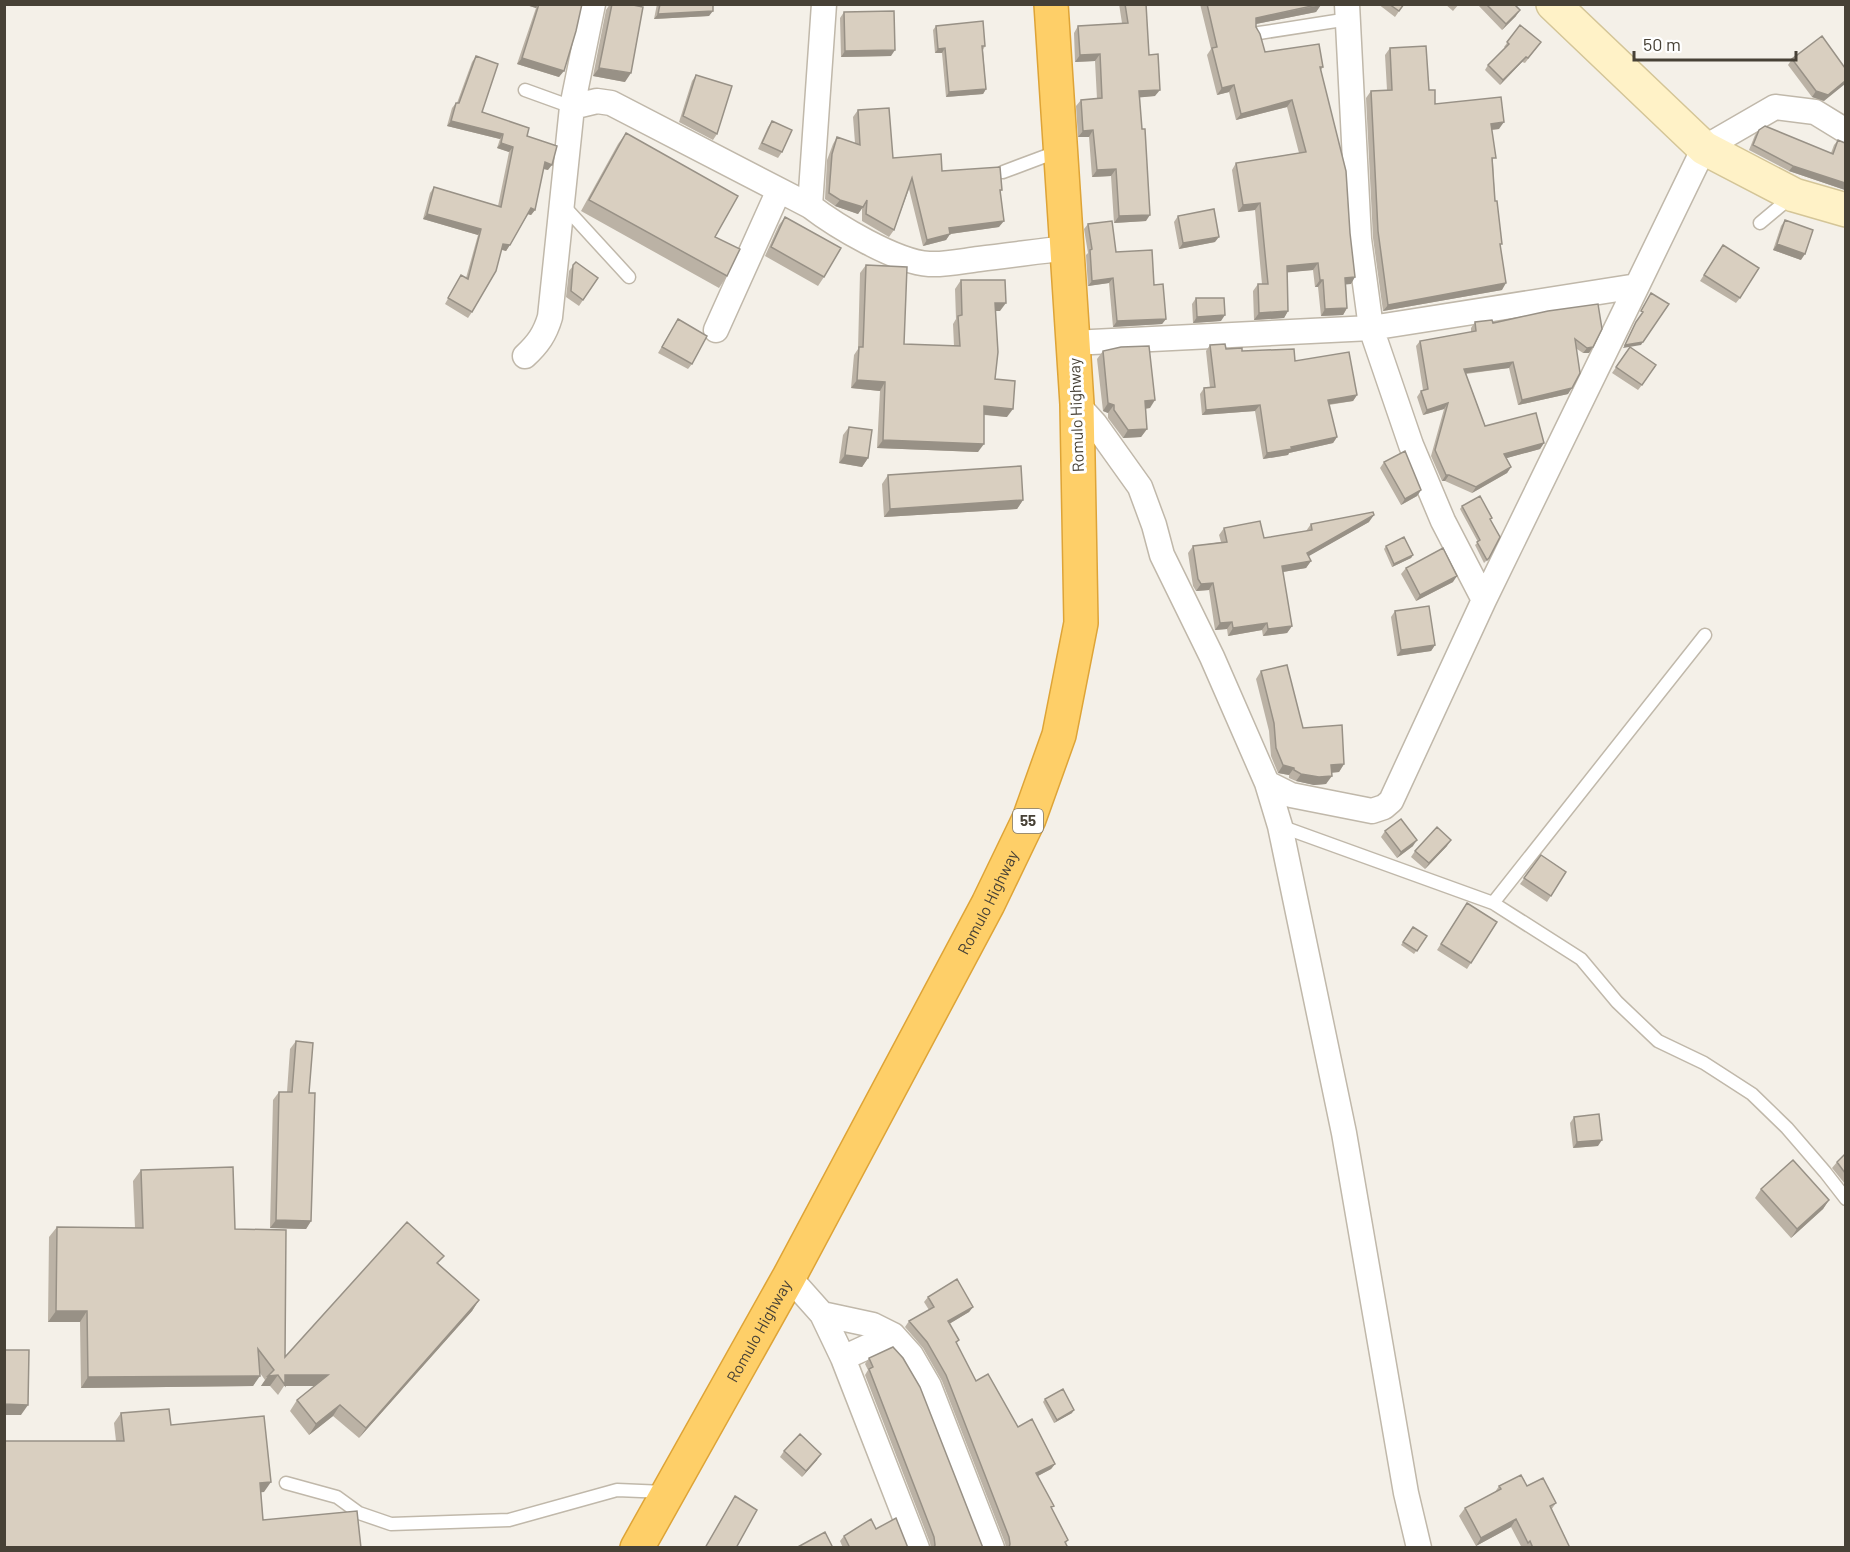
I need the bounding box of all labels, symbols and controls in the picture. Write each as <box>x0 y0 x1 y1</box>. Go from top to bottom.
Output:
scale bar <box>1634 24 1796 62</box>
text: 50 m <box>1643 33 1681 55</box>
street label: Romulo Highway <box>1064 357 1087 472</box>
road number: 55 <box>1013 809 1043 833</box>
street label: Romulo Highway <box>953 846 1022 957</box>
street label: Romulo Highway <box>722 1276 795 1385</box>

